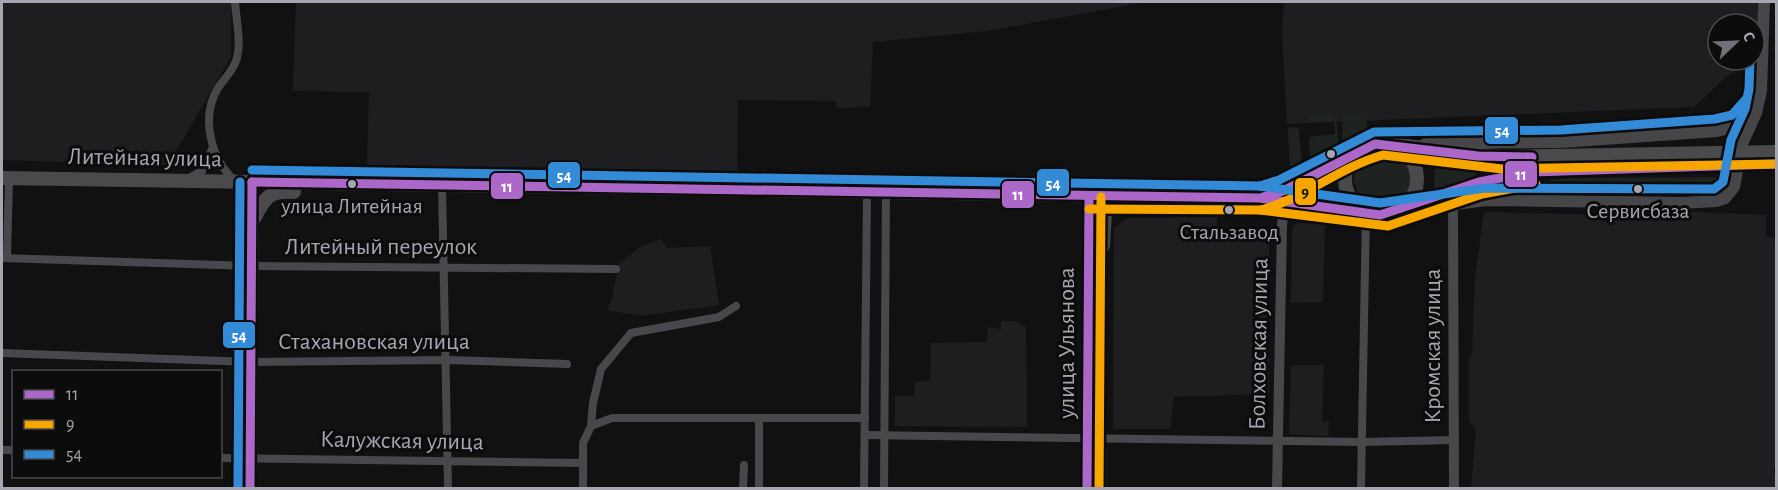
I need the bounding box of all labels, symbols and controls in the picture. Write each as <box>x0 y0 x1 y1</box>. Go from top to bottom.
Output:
north arrow <box>1706 12 1766 72</box>
text: С <box>1740 29 1758 44</box>
line badge: 54 <box>1484 116 1519 145</box>
text: 54 <box>1495 123 1509 139</box>
street label: Литейная улица <box>68 145 222 171</box>
unlabelled marker <box>1325 148 1337 160</box>
line badge: 11 <box>1504 160 1538 188</box>
line badge: 54 <box>547 161 581 189</box>
text: 11 <box>1515 167 1527 183</box>
text: 54 <box>557 168 571 184</box>
line badge: 54 <box>1036 168 1070 197</box>
line badge: 11 <box>490 172 524 200</box>
text: 54 <box>1046 176 1060 192</box>
line badge: 9 <box>1294 177 1317 206</box>
marker: улица Литейная <box>346 178 358 190</box>
text: 11 <box>501 179 513 195</box>
line badge: 11 <box>1001 180 1035 209</box>
marker: Сервисбаза <box>1632 183 1644 195</box>
text: 9 <box>1301 184 1309 200</box>
text: 11 <box>1012 187 1024 203</box>
place label: улица Литейная <box>280 195 423 217</box>
place label: Сервисбаза <box>1586 200 1690 222</box>
marker: Стальзавод <box>1223 204 1235 216</box>
place label: Стальзавод <box>1179 221 1279 243</box>
street label: Литейный переулок <box>285 235 477 259</box>
street label: Болховская улица <box>1245 258 1273 430</box>
street label: улица Ульянова <box>1055 267 1079 420</box>
street label: Кромская улица <box>1421 268 1445 424</box>
line badge: 54 <box>222 321 256 349</box>
text: 54 <box>232 328 246 344</box>
street label: Стахановская улица <box>278 330 470 354</box>
legend <box>12 370 222 478</box>
text: 11 <box>66 386 78 404</box>
text: 9 <box>66 416 74 434</box>
street label: Калужская улица <box>320 428 484 454</box>
text: 54 <box>66 446 83 464</box>

